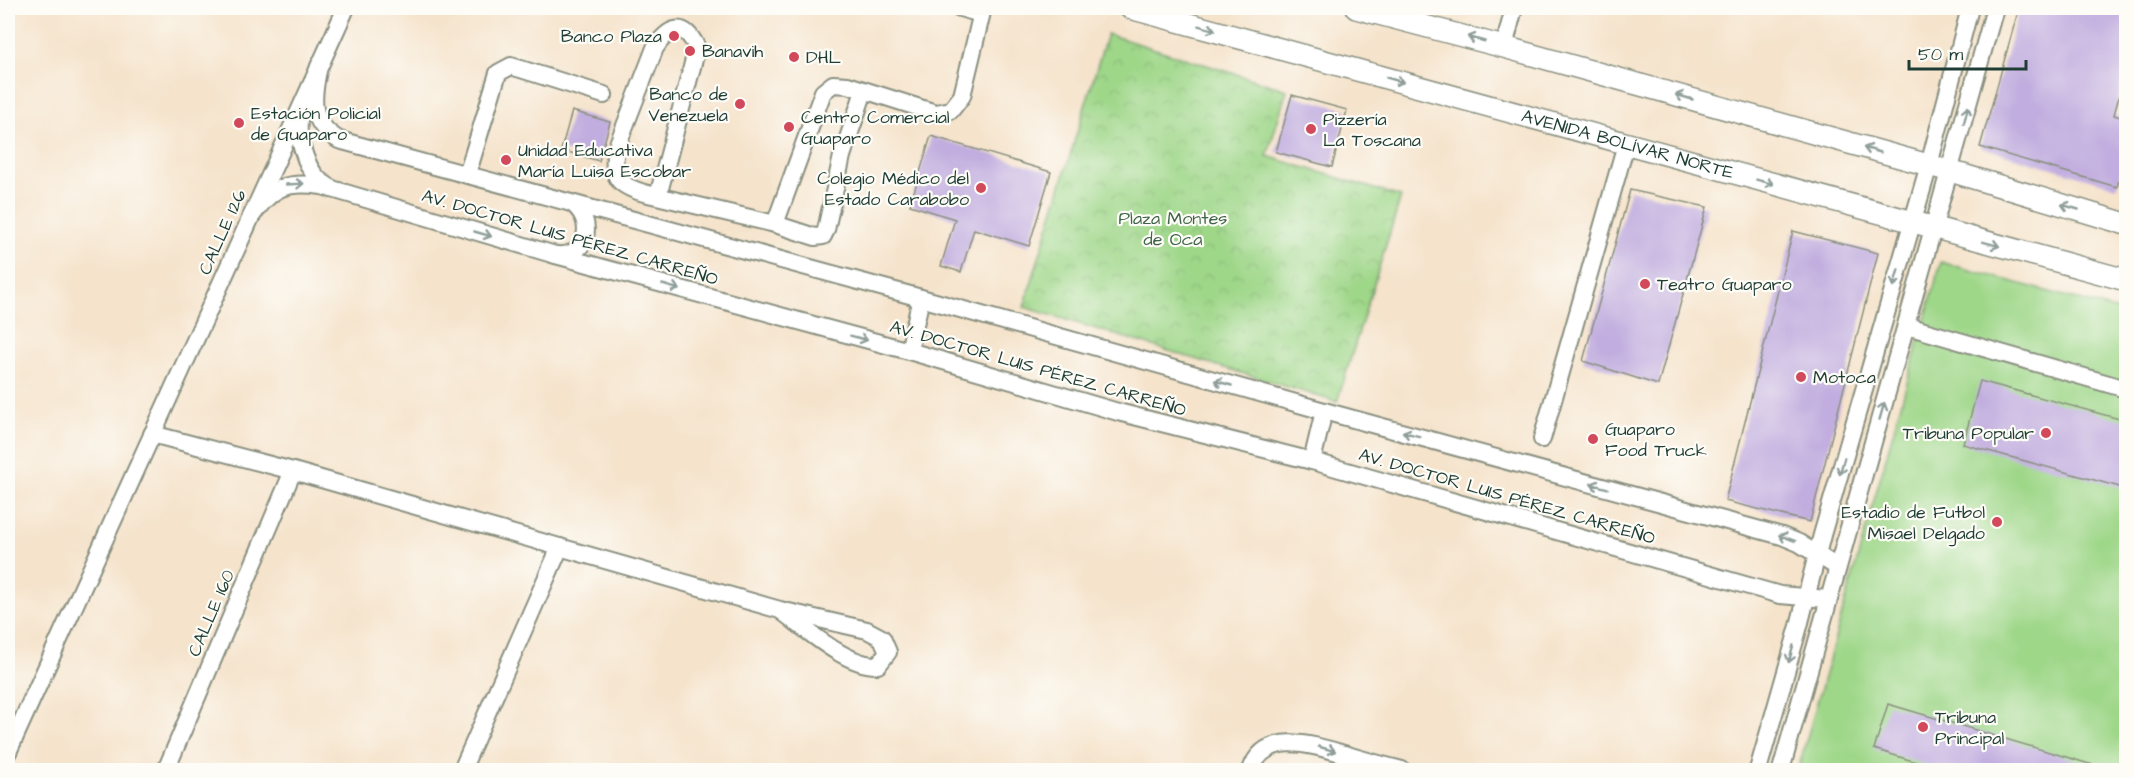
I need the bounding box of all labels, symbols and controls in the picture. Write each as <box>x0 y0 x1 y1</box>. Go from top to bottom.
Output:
one-way arrow <box>1197 23 1216 34</box>
place label: Banco Plaza <box>561 24 662 49</box>
marker: Banco Plaza <box>667 29 681 43</box>
one-way arrow <box>1467 33 1486 45</box>
scale bar <box>1909 33 2026 71</box>
place label: Banavih <box>702 39 763 64</box>
text: 50 m <box>1918 42 1963 67</box>
marker: Banavih <box>683 44 697 58</box>
place label: DHL <box>806 45 842 70</box>
marker: DHL <box>787 50 801 64</box>
one-way arrow <box>1385 75 1404 86</box>
place label: Banco de Venezuela <box>648 82 728 128</box>
one-way arrow <box>1675 91 1694 102</box>
marker: Banco de Venezuela <box>733 97 747 111</box>
place label: Estación Policial de Guaparo <box>251 101 381 147</box>
street label: AVENIDA BOLÍVAR NORTE <box>1519 104 1737 185</box>
place label: Centro Comercial Guaparo <box>801 105 950 151</box>
one-way arrow <box>1961 106 1972 125</box>
place label: Pizzería La Toscana <box>1323 107 1421 153</box>
marker: Estación Policial de Guaparo <box>232 116 246 130</box>
marker: Centro Comercial Guaparo <box>782 120 796 134</box>
marker: Pizzería La Toscana <box>1304 122 1318 136</box>
place label: Unidad Educativa María Luisa Escobar <box>518 138 691 184</box>
one-way arrow <box>1863 144 1882 155</box>
marker: Unidad Educativa María Luisa Escobar <box>499 153 513 167</box>
place label: Colegio Médico del Estado Carabobo <box>817 166 969 212</box>
one-way arrow <box>1755 177 1774 188</box>
one-way arrow <box>285 179 305 190</box>
marker: Colegio Médico del Estado Carabobo <box>974 181 988 195</box>
street label: AV. DOCTOR LUIS PÉREZ CARREÑO <box>419 183 721 292</box>
street label: CALLE 126 <box>193 186 252 279</box>
one-way arrow <box>2061 201 2080 212</box>
park label: Plaza Montes de Oca <box>1119 206 1227 252</box>
one-way arrow <box>473 229 492 240</box>
one-way arrow <box>1981 238 2000 250</box>
one-way arrow <box>1890 268 1901 287</box>
place label: Teatro Guaparo <box>1657 272 1792 297</box>
marker: Teatro Guaparo <box>1638 277 1652 291</box>
one-way arrow <box>661 282 680 293</box>
street label: AV. DOCTOR LUIS PÉREZ CARREÑO <box>887 314 1189 423</box>
one-way arrow <box>849 333 868 344</box>
place label: Motoca <box>1813 365 1876 390</box>
marker: Motoca <box>1794 370 1808 384</box>
one-way arrow <box>1214 376 1233 388</box>
one-way arrow <box>1877 402 1888 421</box>
place label: Guaparo Food Truck <box>1605 417 1707 463</box>
place label: Tribuna Popular <box>1903 421 2034 446</box>
marker: Tribuna Popular <box>2039 426 2053 440</box>
one-way arrow <box>1402 428 1421 439</box>
marker: Guaparo Food Truck <box>1586 432 1600 446</box>
street label: AV. DOCTOR LUIS PÉREZ CARREÑO <box>1356 442 1658 551</box>
one-way arrow <box>1836 456 1847 475</box>
one-way arrow <box>1590 479 1609 491</box>
place label: Estadio de Futbol Misael Delgado <box>1841 500 1985 547</box>
marker: Estadio de Futbol Misael Delgado <box>1990 515 2004 529</box>
one-way arrow <box>1778 532 1797 543</box>
street label: CALLE 160 <box>182 566 241 660</box>
one-way arrow <box>1785 644 1796 663</box>
place label: Tribuna Principal <box>1935 705 2004 751</box>
marker: Tribuna Principal <box>1916 720 1930 734</box>
one-way arrow <box>1317 744 1336 756</box>

